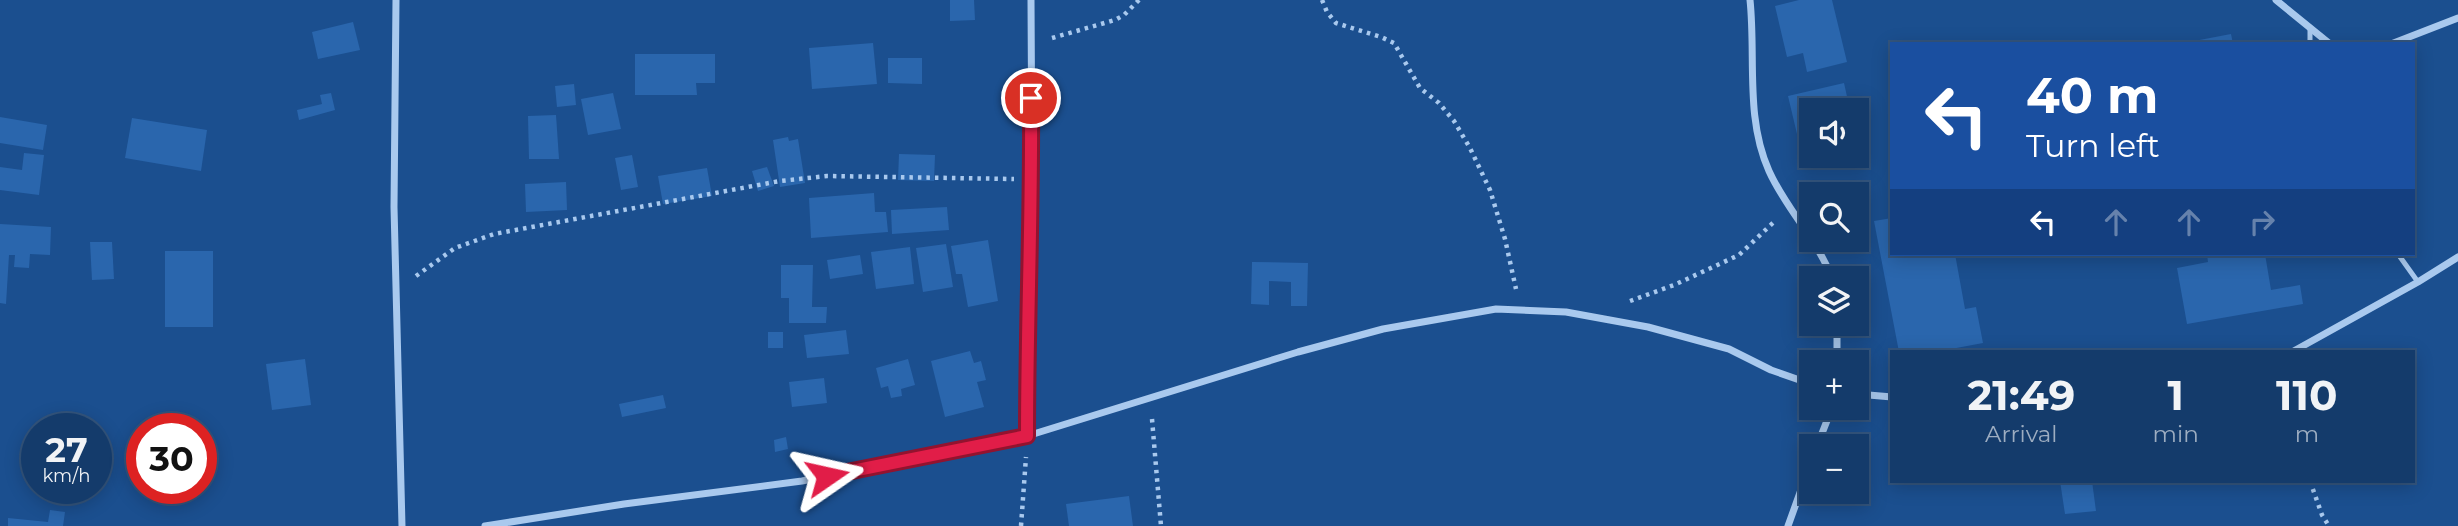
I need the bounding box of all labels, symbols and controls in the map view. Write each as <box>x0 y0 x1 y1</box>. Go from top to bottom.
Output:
text: 40 m <box>2026 66 2158 125</box>
pin <box>1001 68 1061 128</box>
icon: left <box>1911 70 2002 161</box>
icon: arrive <box>1012 79 1050 117</box>
map controls <box>1799 98 1869 504</box>
button: sound <box>1799 98 1869 168</box>
text: Turn left <box>2026 126 2160 165</box>
button: search <box>1799 182 1869 252</box>
icon: left <box>2024 203 2062 241</box>
icon: ahead <box>2097 203 2135 241</box>
icon: ahead <box>2170 203 2208 241</box>
icon: right <box>2243 203 2281 241</box>
button: layers <box>1799 266 1869 336</box>
button: + <box>1799 350 1869 420</box>
text: 21:49 <box>1967 369 2075 421</box>
text: 1 <box>2167 369 2184 421</box>
text: 110 <box>2276 369 2338 421</box>
speed limit sign: 30 <box>126 413 217 504</box>
text: Arrival <box>1985 420 2058 448</box>
text: min <box>2153 420 2199 448</box>
text: m <box>2295 420 2319 448</box>
text: 27 <box>45 428 88 471</box>
button: − <box>1799 434 1869 504</box>
position arrow <box>790 439 864 513</box>
text: km/h <box>42 465 91 487</box>

